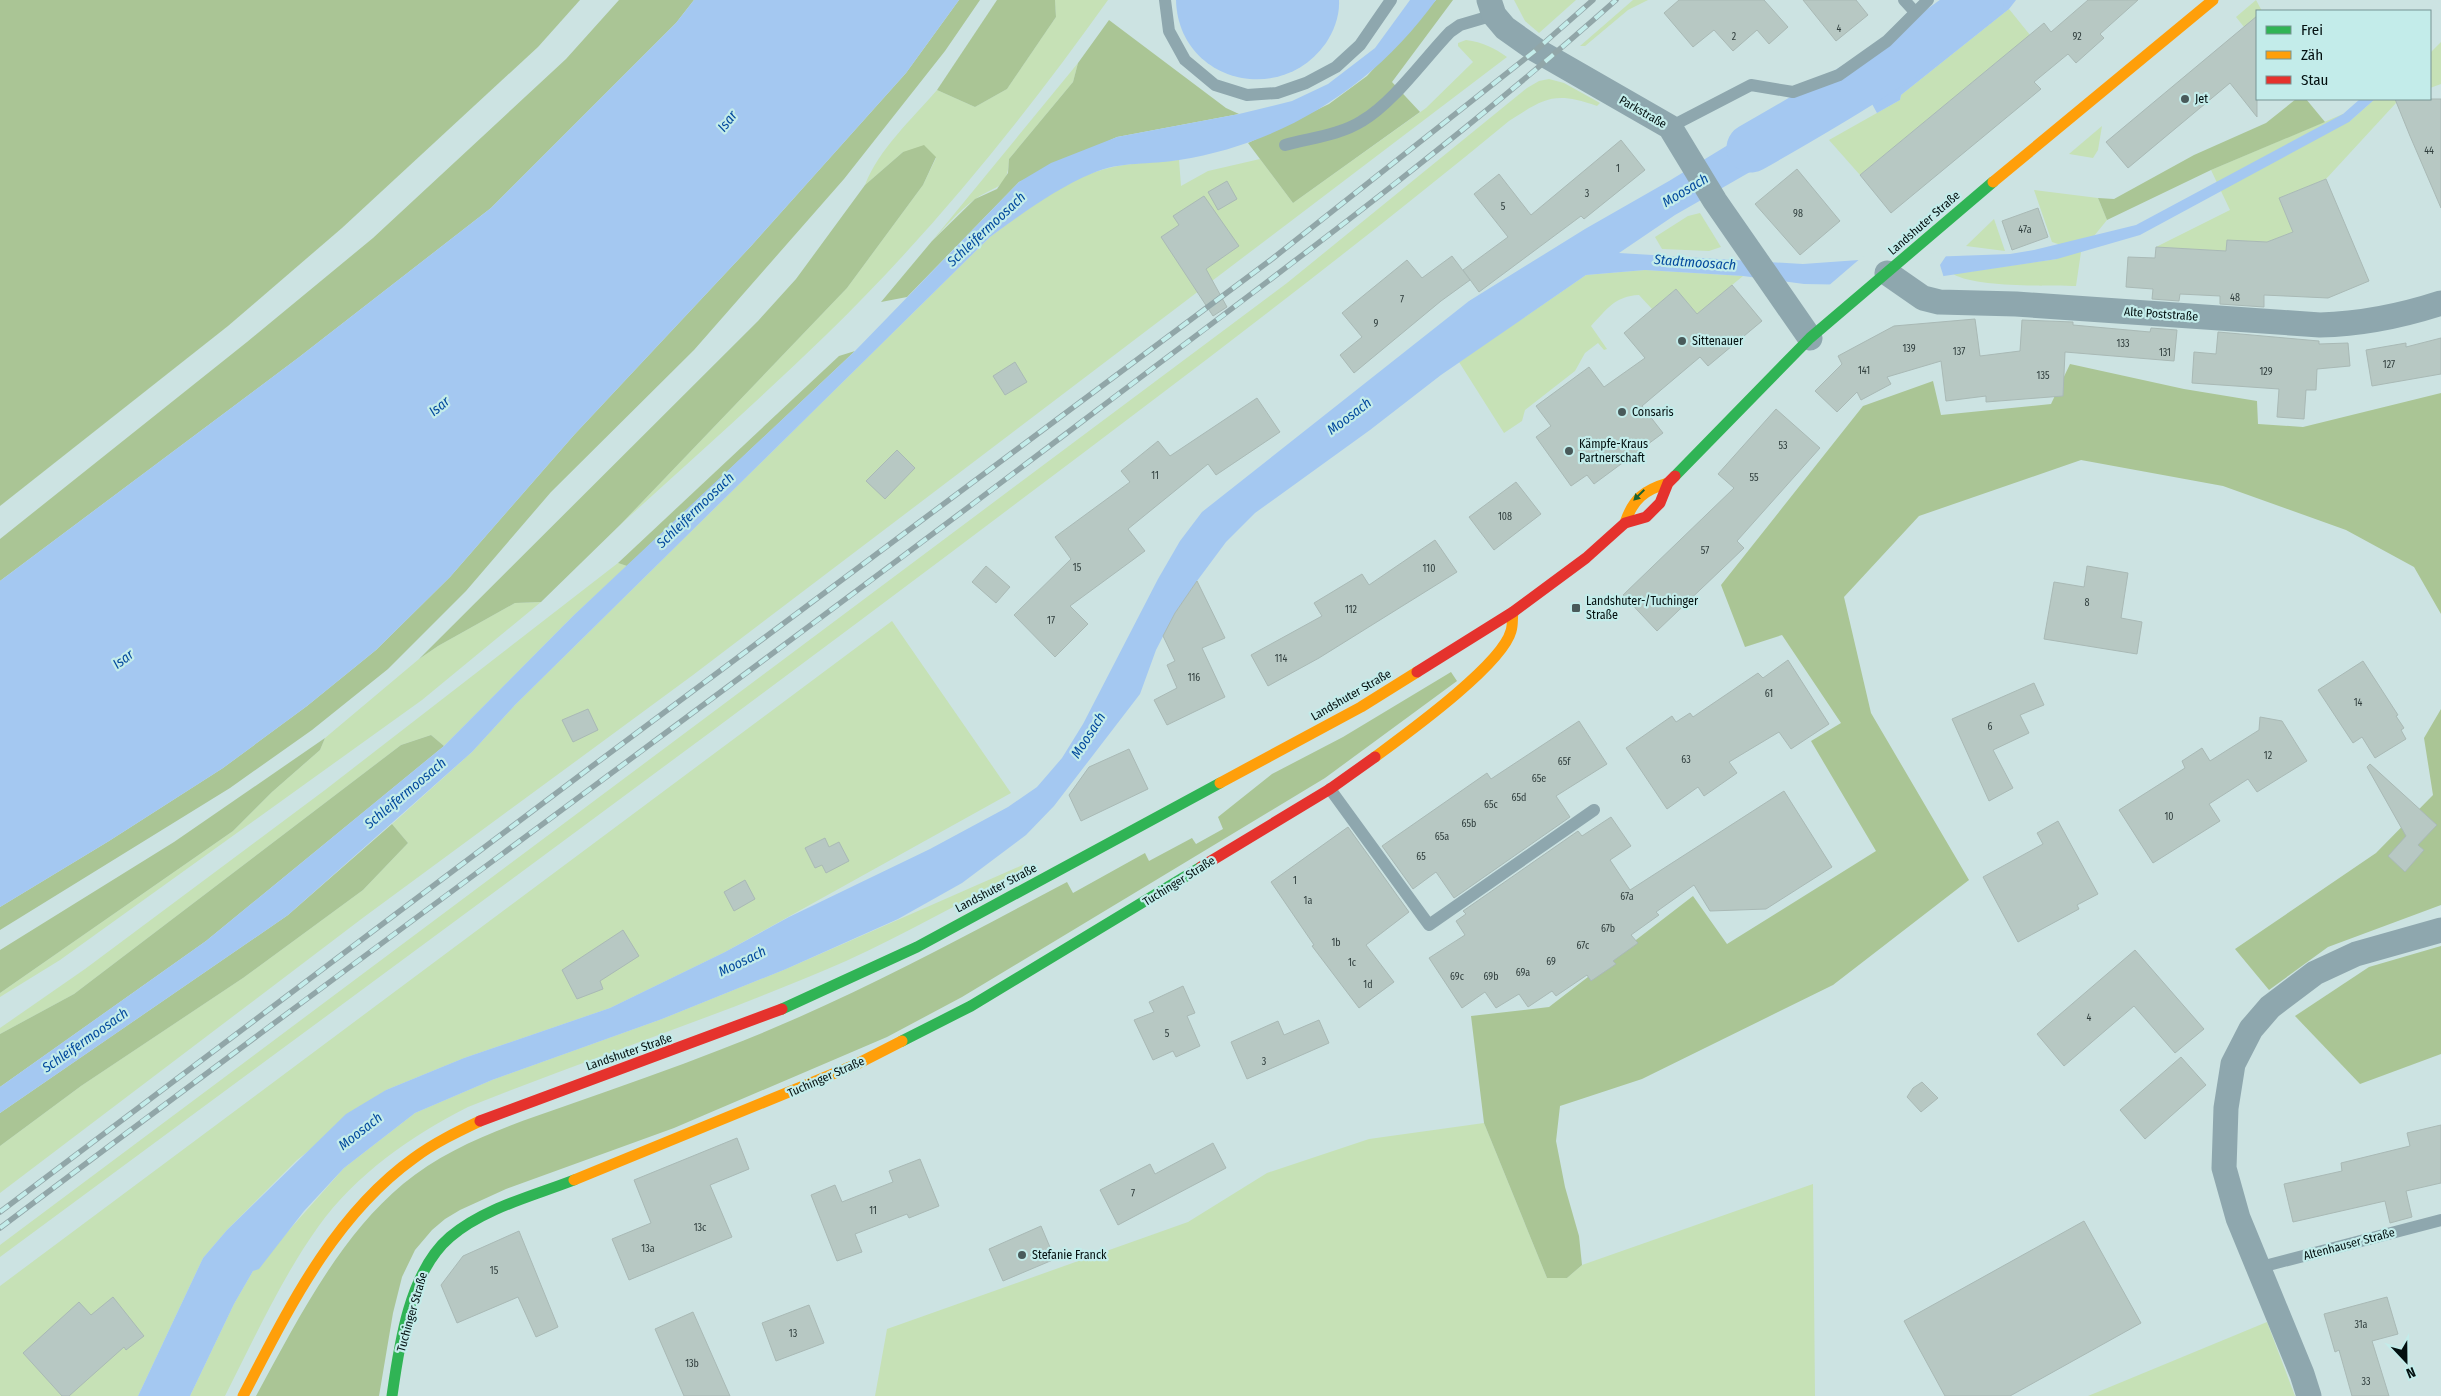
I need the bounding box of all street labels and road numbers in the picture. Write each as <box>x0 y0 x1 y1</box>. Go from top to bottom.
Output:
street label: Parkstraße <box>1617 93 1669 131</box>
street label: Landshuter Straße <box>1885 188 1963 258</box>
street label: Alte Poststraße <box>2123 304 2199 324</box>
street label: Landshuter Straße <box>1308 666 1394 724</box>
street label: Tuchinger Straße <box>1140 853 1218 909</box>
street label: Landshuter Straße <box>953 861 1039 915</box>
street label: Landshuter Straße <box>584 1031 674 1073</box>
street label: Tuchinger Straße <box>785 1054 867 1100</box>
street label: Altenhauser Straße <box>2302 1225 2396 1263</box>
street label: Tuchinger Straße <box>394 1270 430 1354</box>

